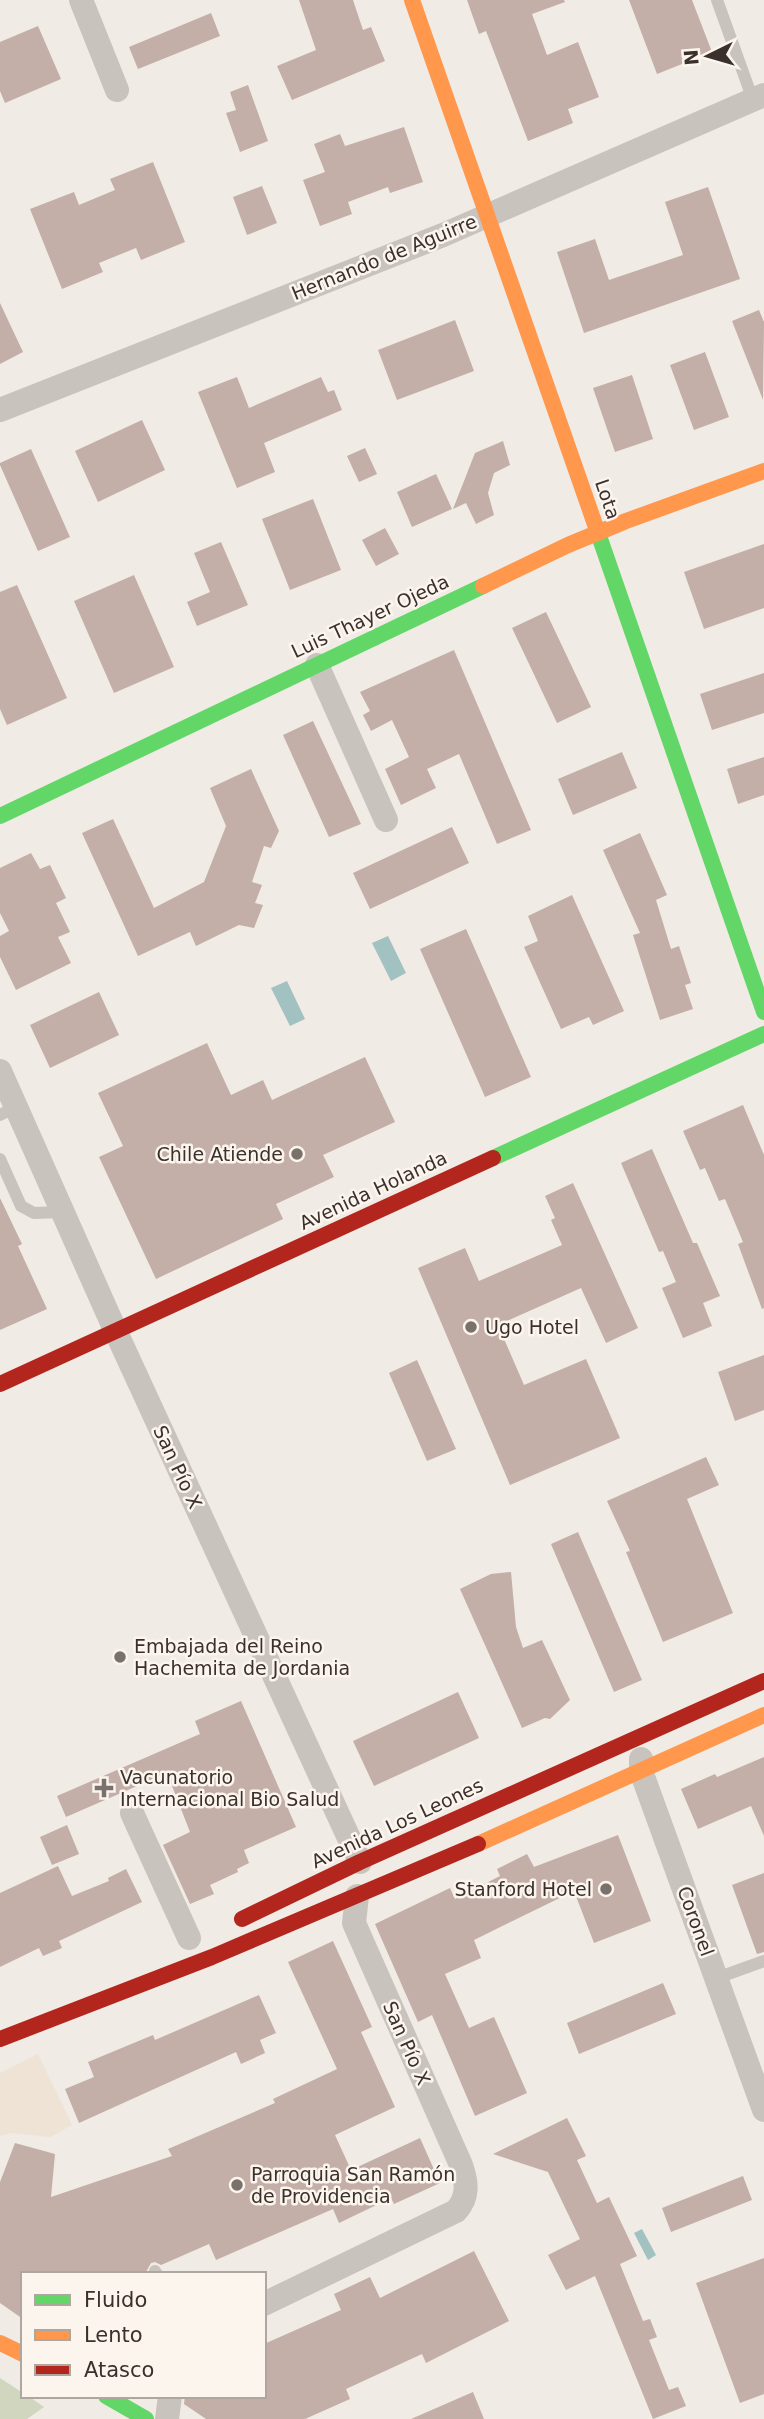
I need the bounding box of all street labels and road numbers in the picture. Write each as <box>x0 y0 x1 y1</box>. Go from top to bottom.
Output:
street label: Hernando de Aguirre <box>288 210 480 304</box>
street label: Lota <box>591 476 625 522</box>
street label: Luis Thayer Ojeda <box>288 570 452 662</box>
street label: Avenida Holanda <box>296 1146 450 1234</box>
street label: San Pío X <box>149 1422 207 1512</box>
street label: Avenida Los Leones <box>308 1774 486 1872</box>
street label: Coronel <box>673 1883 719 1959</box>
street label: San Pío X <box>379 1998 435 2088</box>

